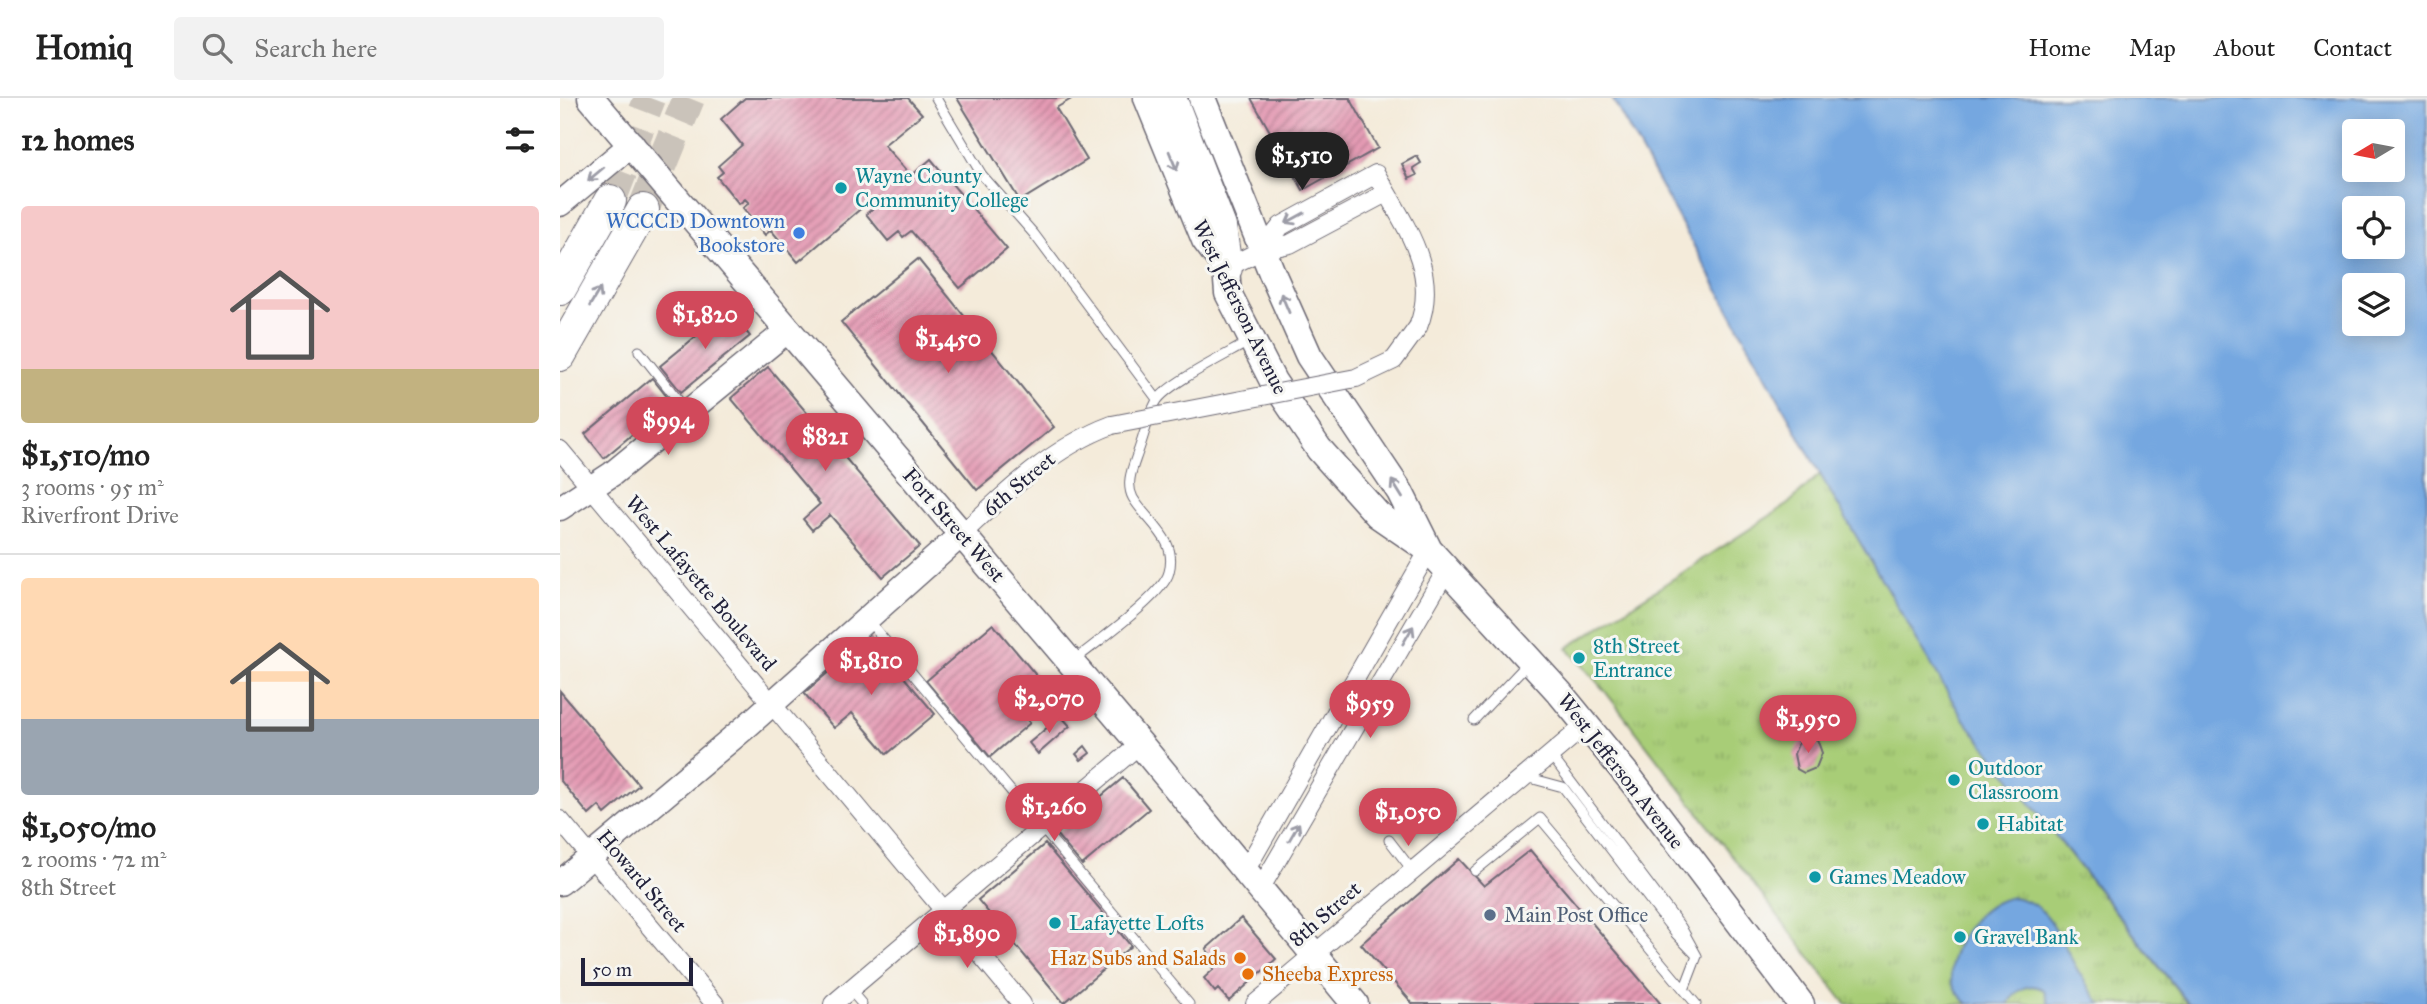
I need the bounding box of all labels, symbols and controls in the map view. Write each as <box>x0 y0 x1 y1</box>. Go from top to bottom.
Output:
search box <box>174 17 664 80</box>
text: Homiq <box>35 28 132 68</box>
icon: search <box>198 29 236 67</box>
text: Search here <box>254 32 377 64</box>
text: Home <box>2028 33 2091 63</box>
text: Map <box>2129 33 2176 63</box>
text: About <box>2214 33 2275 63</box>
text: Contact <box>2313 33 2392 63</box>
north arrow <box>2342 119 2404 182</box>
map controls <box>2342 119 2405 336</box>
icon: filters <box>501 121 539 159</box>
text: 12 homes <box>21 122 134 158</box>
pin: $1,510 <box>1245 132 1359 192</box>
text: $1,510 <box>1271 141 1333 169</box>
one-way arrow <box>1167 150 1180 171</box>
place label: Wayne County Community College <box>855 163 1029 213</box>
one-way arrow <box>587 166 605 182</box>
marker: Wayne County Community College <box>833 180 849 196</box>
button: locate <box>2342 196 2405 259</box>
place label: WCCCD Downtown Bookstore <box>606 208 785 258</box>
one-way arrow <box>1285 211 1305 225</box>
street label: West Jefferson Avenue <box>1186 216 1294 399</box>
marker: WCCCD Downtown Bookstore <box>791 225 807 241</box>
icon: home <box>217 252 343 378</box>
button: layers <box>2342 273 2405 336</box>
one-way arrow <box>588 287 602 307</box>
pin: $1,820 <box>648 292 762 351</box>
one-way arrow <box>1277 293 1290 314</box>
text: $1,820 <box>672 300 738 328</box>
pin: $1,450 <box>891 316 1005 375</box>
text: $1,450 <box>915 324 981 352</box>
pin: $994 <box>627 398 709 457</box>
text: $994 <box>642 406 694 434</box>
pin: $821 <box>784 414 866 473</box>
text: $821 <box>802 422 848 450</box>
text: $1,510/mo <box>21 437 150 473</box>
street label: 6th Street <box>977 446 1061 522</box>
street label: Fort Street West <box>897 462 1011 588</box>
text: 3 rooms · 95 m² <box>21 473 164 501</box>
one-way arrow <box>1390 480 1404 500</box>
street label: West Lafayette Boulevard <box>620 490 782 676</box>
text: Riverfront Drive <box>21 501 179 529</box>
icon: home <box>217 624 343 750</box>
one-way arrow <box>1401 626 1415 646</box>
place label: 8th Street Entrance <box>1593 633 1681 683</box>
pin: $1,810 <box>814 638 928 697</box>
text: $1,810 <box>839 646 903 674</box>
marker: 8th Street Entrance <box>1571 650 1587 666</box>
pin: $2,070 <box>992 676 1106 735</box>
pin: $959 <box>1329 680 1411 740</box>
text: $2,070 <box>1014 684 1084 712</box>
street label: West Jefferson Avenue <box>1552 688 1690 854</box>
text: $959 <box>1345 689 1395 717</box>
pin: $1,950 <box>1751 696 1865 755</box>
text: $1,950 <box>1775 704 1841 732</box>
place label: Outdoor Classroom <box>1968 755 2059 805</box>
marker: Outdoor Classroom <box>1946 772 1962 788</box>
pin: $1,260 <box>997 784 1111 843</box>
pin: $1,050 <box>1351 788 1465 848</box>
text: $1,260 <box>1021 792 1087 820</box>
text: $1,050 <box>1375 797 1441 825</box>
text: $1,050/mo <box>21 809 156 845</box>
place label: Habitat <box>1997 811 2064 837</box>
marker: Habitat <box>1975 816 1991 832</box>
one-way arrow <box>1288 822 1301 843</box>
street label: Howard Street <box>591 824 693 938</box>
text: 2 rooms · 72 m² <box>21 845 166 873</box>
place label: Games Meadow <box>1829 864 1966 890</box>
marker: Games Meadow <box>1807 869 1823 885</box>
text: 8th Street <box>21 873 116 901</box>
street label: 8th Street <box>1284 875 1367 952</box>
place label: Main Post Office <box>1504 902 1649 928</box>
marker: Main Post Office <box>1482 907 1498 923</box>
pin: $1,890 <box>910 910 1024 970</box>
place label: Lafayette Lofts <box>1069 910 1204 936</box>
marker: Lafayette Lofts <box>1047 915 1063 931</box>
text: $1,890 <box>934 919 1000 947</box>
place label: Gravel Bank <box>1974 924 2079 950</box>
marker: Gravel Bank <box>1952 929 1968 945</box>
place label: Haz Subs and Salads <box>1050 945 1226 971</box>
marker: Haz Subs and Salads <box>1232 950 1248 966</box>
scale bar <box>581 955 693 987</box>
text: 50 m <box>592 958 632 981</box>
place label: Sheeba Express <box>1262 961 1393 987</box>
marker: Sheeba Express <box>1240 966 1256 982</box>

